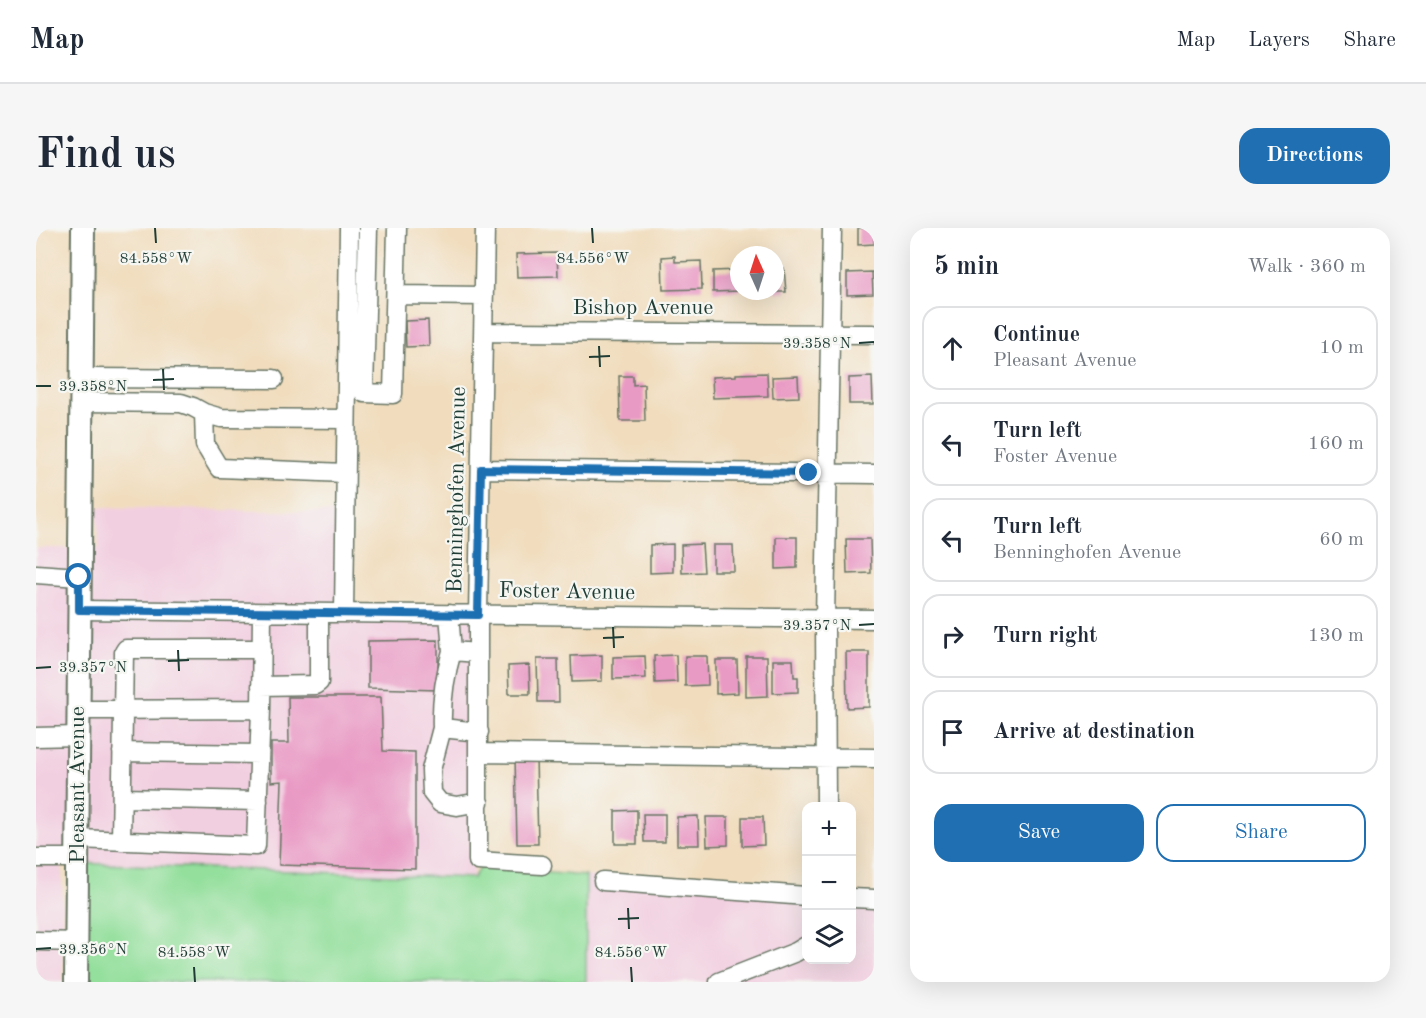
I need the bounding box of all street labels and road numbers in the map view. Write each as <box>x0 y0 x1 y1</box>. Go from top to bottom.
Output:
street label: Bishop Avenue <box>573 297 713 319</box>
street label: Benninghofen Avenue <box>444 386 470 594</box>
street label: Foster Avenue <box>499 580 635 604</box>
street label: Pleasant Avenue <box>67 706 89 864</box>

